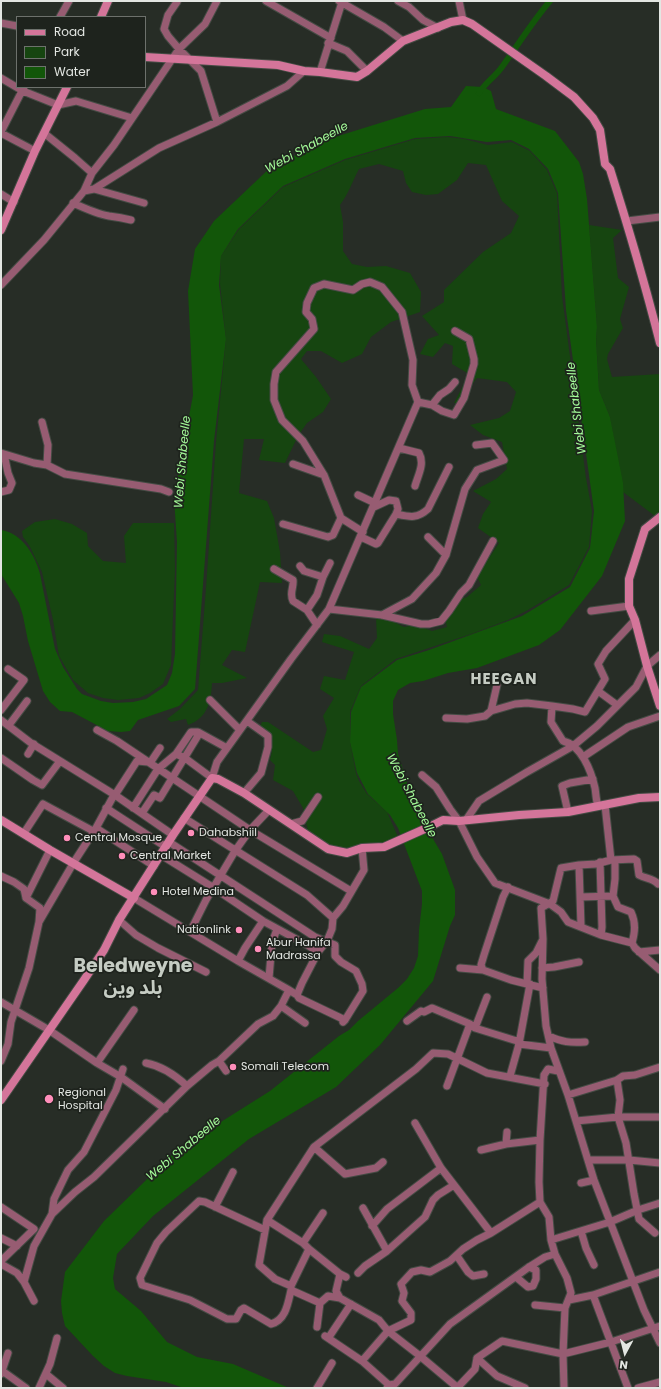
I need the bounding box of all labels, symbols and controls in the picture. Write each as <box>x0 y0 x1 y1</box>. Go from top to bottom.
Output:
legend <box>16 16 146 88</box>
text: Road <box>54 23 85 40</box>
text: Park <box>54 43 80 60</box>
text: Water <box>54 63 90 80</box>
water label: Webi Shabeelle <box>263 119 351 177</box>
water label: Webi Shabeelle <box>564 361 590 455</box>
water label: Webi Shabeelle <box>172 415 194 509</box>
district label: HEEGAN <box>471 671 537 689</box>
water label: Webi Shabeelle <box>383 752 439 840</box>
place label: Dahabshiil <box>199 826 257 840</box>
marker: Dahabshiil <box>186 828 196 838</box>
place label: Central Mosque <box>75 831 162 845</box>
marker: Central Mosque <box>62 833 72 843</box>
place label: Central Market <box>130 849 211 863</box>
marker: Central Market <box>117 851 127 861</box>
place label: Hotel Medina <box>162 885 234 899</box>
marker: Hotel Medina <box>149 887 159 897</box>
place label: Nationlink <box>177 923 231 937</box>
marker: Nationlink <box>234 925 244 935</box>
place label: Abur Hanifa Madrassa <box>266 936 331 962</box>
marker: Abur Hanifa Madrassa <box>253 944 263 954</box>
district label: Beledweyne بلد وين <box>73 956 193 1000</box>
place label: Somali Telecom <box>241 1060 329 1074</box>
marker: Somali Telecom <box>228 1062 238 1072</box>
place label: Regional Hospital <box>58 1086 106 1112</box>
marker: Regional Hospital <box>43 1093 55 1105</box>
water label: Webi Shabeelle <box>144 1114 224 1184</box>
north arrow <box>605 1333 645 1373</box>
text: N <box>618 1356 629 1373</box>

